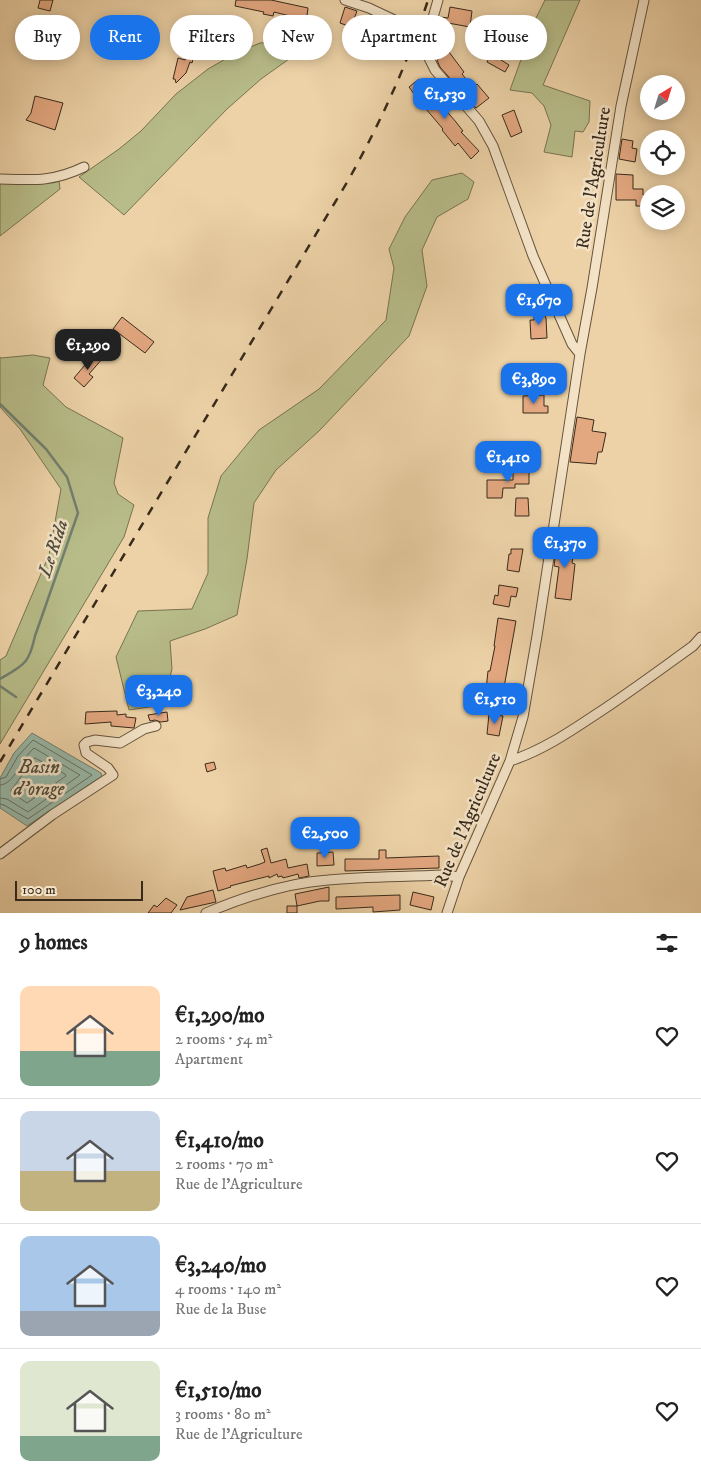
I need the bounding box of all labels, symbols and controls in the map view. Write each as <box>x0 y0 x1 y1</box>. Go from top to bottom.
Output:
chip: Buy <box>15 15 80 60</box>
chip: Rent <box>90 15 160 60</box>
chip: Filters <box>170 15 253 60</box>
chip: New <box>263 15 332 60</box>
chip: Apartment <box>342 15 455 60</box>
chip: House <box>465 15 547 60</box>
north arrow <box>640 75 685 120</box>
map controls <box>640 75 685 230</box>
pin: €1,530 <box>404 78 486 120</box>
text: €1,530 <box>424 84 466 104</box>
street label: Rue de l'Agriculture <box>572 105 616 251</box>
button: locate <box>640 130 685 175</box>
button: layers <box>640 185 685 230</box>
pin: €1,670 <box>498 284 580 326</box>
text: €1,670 <box>517 290 561 310</box>
pin: €1,290 <box>47 328 129 371</box>
text: €1,290 <box>66 335 110 355</box>
pin: €3,890 <box>493 362 575 405</box>
text: €3,890 <box>512 369 556 389</box>
pin: €1,410 <box>467 440 549 483</box>
text: €1,410 <box>486 447 530 467</box>
water label: Le Rida <box>33 517 73 581</box>
pin: €1,370 <box>524 526 606 569</box>
text: €1,370 <box>544 533 586 553</box>
pin: €3,240 <box>118 674 200 717</box>
text: €3,240 <box>136 681 182 701</box>
pin: €1,510 <box>454 682 536 725</box>
text: €1,510 <box>474 689 516 709</box>
street label: Rue de l'Agriculture <box>430 750 506 891</box>
water label: Basin d'orage <box>13 756 65 801</box>
pin: €2,500 <box>284 816 366 859</box>
text: €2,500 <box>302 823 348 843</box>
scale bar <box>15 878 142 901</box>
text: 100 m <box>22 881 56 899</box>
icon: filters <box>653 929 681 957</box>
text: 9 homes <box>20 930 88 956</box>
text: €1,290/mo <box>175 1003 264 1029</box>
icon: home <box>60 1006 120 1066</box>
icon: heart <box>653 1022 681 1050</box>
text: 2 rooms · 54 m² <box>175 1029 272 1049</box>
text: Apartment <box>175 1049 243 1069</box>
text: €1,410/mo <box>175 1128 264 1154</box>
icon: home <box>60 1131 120 1191</box>
icon: heart <box>653 1147 681 1175</box>
text: 2 rooms · 70 m² <box>175 1154 273 1174</box>
text: Rue de l'Agriculture <box>175 1174 303 1194</box>
text: €3,240/mo <box>175 1253 266 1279</box>
icon: home <box>60 1256 120 1316</box>
icon: heart <box>653 1272 681 1300</box>
text: 4 rooms · 140 m² <box>175 1279 281 1299</box>
text: Rue de la Buse <box>175 1299 266 1319</box>
text: €1,510/mo <box>175 1378 261 1404</box>
icon: home <box>60 1381 120 1441</box>
icon: heart <box>653 1397 681 1425</box>
text: 3 rooms · 80 m² <box>175 1404 271 1424</box>
text: Rue de l'Agriculture <box>175 1424 303 1444</box>

